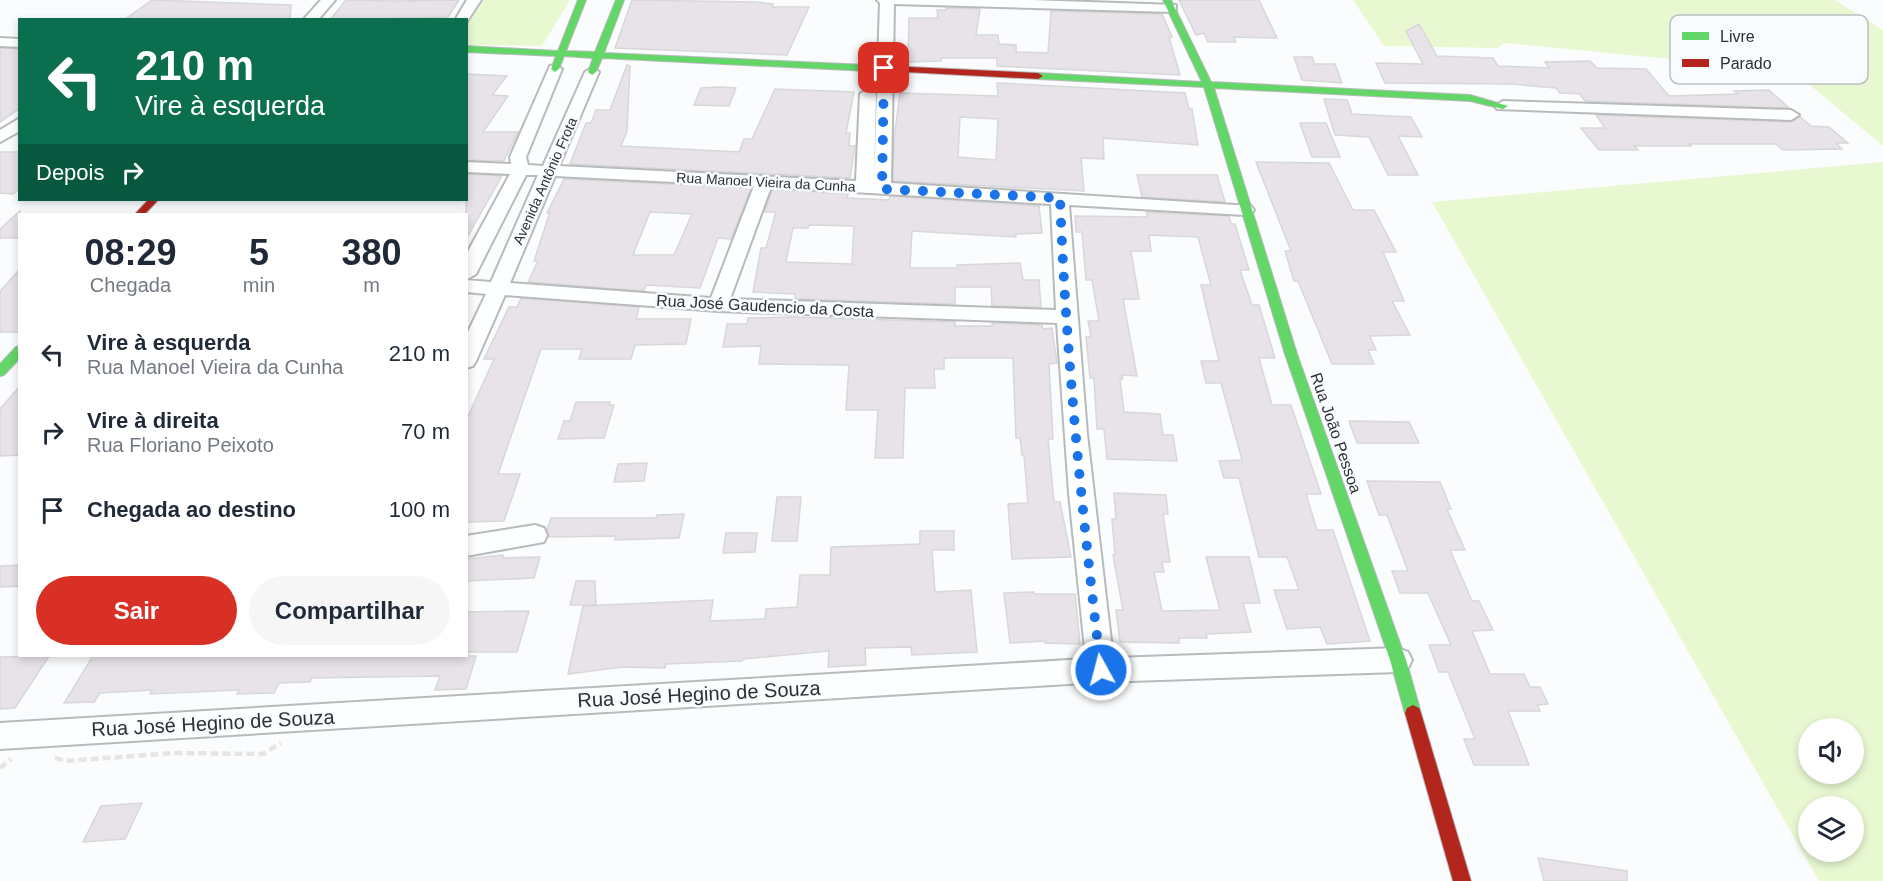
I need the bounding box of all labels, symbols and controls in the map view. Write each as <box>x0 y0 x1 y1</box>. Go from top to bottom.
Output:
legend <box>1670 15 1868 84</box>
text: Livre <box>1720 28 1755 45</box>
icon: left <box>36 42 114 120</box>
text: 210 m <box>135 42 254 89</box>
pin <box>858 42 909 93</box>
icon: arrive <box>867 51 900 84</box>
text: Parado <box>1720 55 1772 72</box>
text: Vire à esquerda <box>135 91 325 121</box>
street label: Avenida Antônio Frota <box>510 115 580 247</box>
icon: right <box>116 156 149 189</box>
text: Depois <box>36 160 104 185</box>
street label: Rua Manoel Vieira da Cunha <box>676 169 856 195</box>
text: 08:29 <box>84 232 176 273</box>
text: 5 <box>249 232 269 273</box>
text: 380 <box>341 232 402 273</box>
text: Chegada <box>90 274 171 296</box>
text: min <box>243 274 275 296</box>
text: m <box>363 274 380 296</box>
street label: Rua José Gaudencio da Costa <box>656 292 874 320</box>
text: Vire à esquerda <box>87 330 250 355</box>
icon: left <box>36 338 69 371</box>
text: 210 m <box>389 341 450 366</box>
text: Rua Manoel Vieira da Cunha <box>87 356 343 378</box>
street label: Rua João Pessoa <box>1307 371 1365 496</box>
text: Vire à direita <box>87 408 219 433</box>
icon: right <box>36 416 69 449</box>
text: 70 m <box>401 419 450 444</box>
text: Rua Floriano Peixoto <box>87 434 274 456</box>
icon: arrive <box>36 494 69 527</box>
text: Chegada ao destino <box>87 497 296 522</box>
text: 100 m <box>389 497 450 522</box>
button: Sair <box>36 576 237 645</box>
button: Compartilhar <box>249 576 450 645</box>
position arrow <box>1069 638 1133 702</box>
street label: Rua José Hegino de Souza <box>577 677 822 711</box>
street label: Rua José Hegino de Souza <box>91 706 336 740</box>
map controls <box>1798 718 1864 862</box>
button: sound <box>1798 718 1864 784</box>
button: layers <box>1798 796 1864 862</box>

